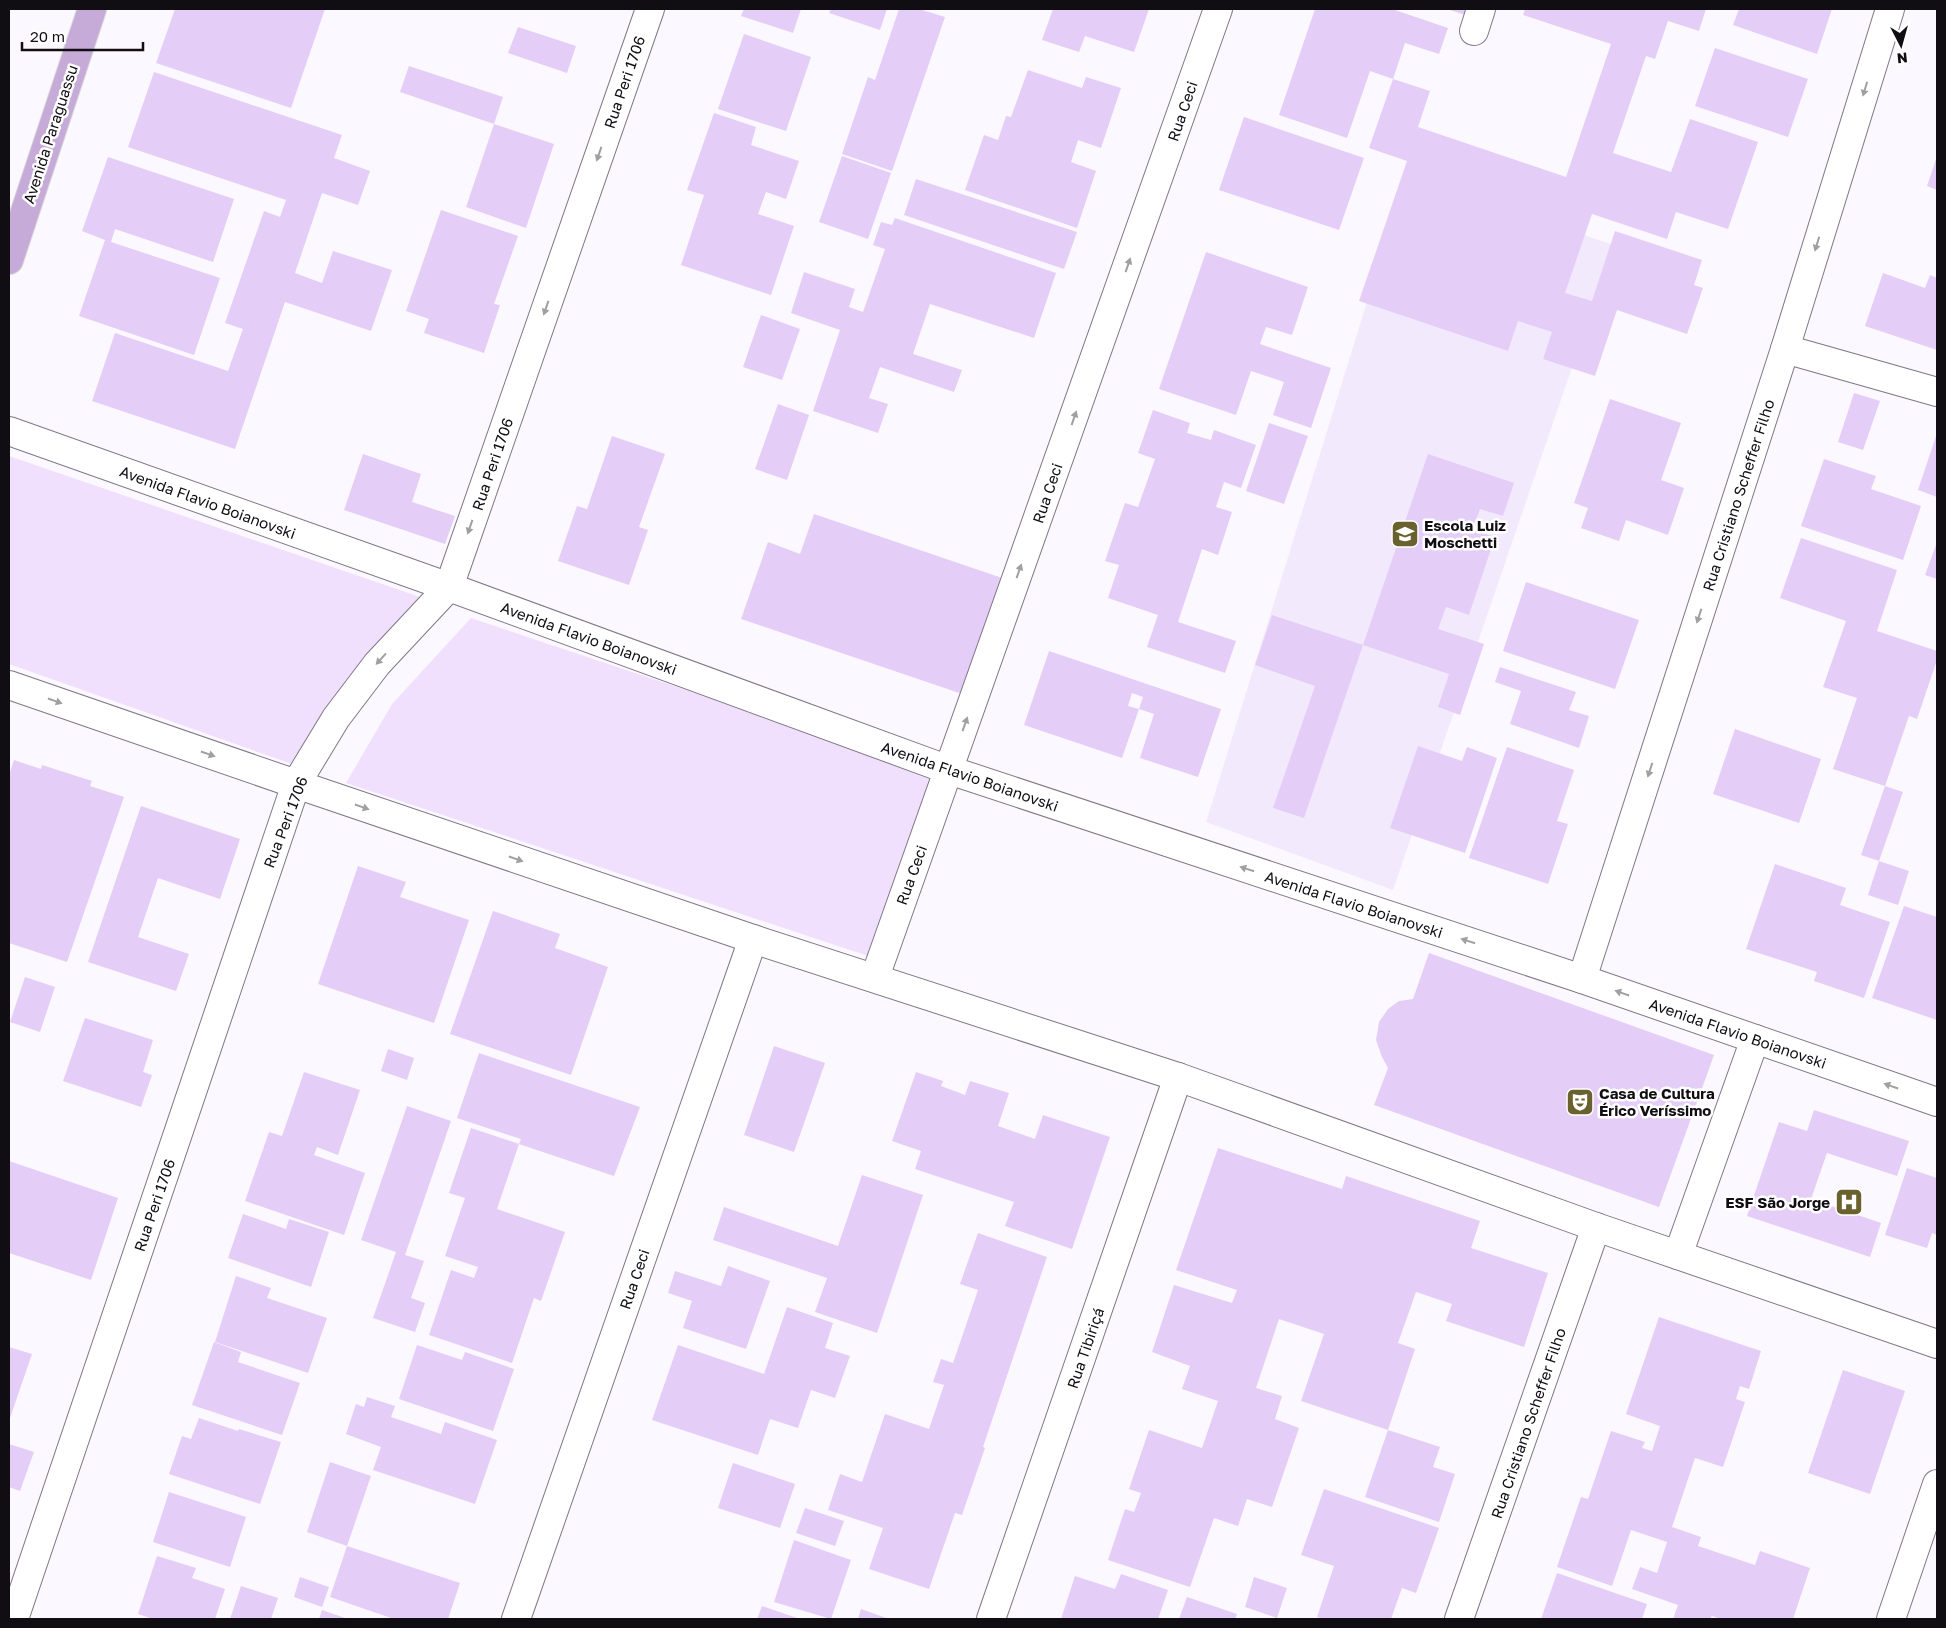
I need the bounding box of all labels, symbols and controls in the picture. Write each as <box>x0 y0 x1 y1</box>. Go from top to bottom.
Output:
scale bar <box>22 20 144 52</box>
north arrow <box>1876 20 1926 70</box>
text: 20 m <box>30 27 65 45</box>
street label: Rua Peri 1706 <box>600 33 648 131</box>
text: N <box>1896 49 1909 67</box>
street label: Avenida Paraguassu <box>19 62 81 206</box>
street label: Rua Ceci <box>1163 79 1201 143</box>
one-way arrow <box>1861 81 1869 96</box>
one-way arrow <box>595 147 603 162</box>
one-way arrow <box>1813 237 1821 252</box>
one-way arrow <box>1125 257 1132 272</box>
one-way arrow <box>542 300 549 315</box>
street label: Rua Cristiano Scheffer Filho <box>1698 397 1778 593</box>
one-way arrow <box>1070 410 1078 425</box>
street label: Rua Peri 1706 <box>468 415 516 513</box>
street label: Rua Ceci <box>1028 461 1066 525</box>
street label: Avenida Flavio Boianovski <box>118 462 298 542</box>
place label: Escola Luiz Moschetti <box>1424 516 1506 551</box>
school or university icon: Escola Luiz Moschetti <box>1390 519 1420 549</box>
one-way arrow <box>466 520 473 535</box>
one-way arrow <box>1016 563 1024 578</box>
street label: Avenida Flavio Boianovski <box>499 598 679 678</box>
one-way arrow <box>1695 608 1703 623</box>
one-way arrow <box>376 653 387 666</box>
one-way arrow <box>48 697 63 705</box>
one-way arrow <box>962 717 969 732</box>
street label: Avenida Flavio Boianovski <box>879 737 1061 815</box>
one-way arrow <box>201 751 216 758</box>
one-way arrow <box>1645 763 1653 778</box>
street label: Rua Peri 1706 <box>259 774 311 870</box>
one-way arrow <box>355 803 370 811</box>
street label: Rua Ceci <box>892 843 930 907</box>
one-way arrow <box>509 855 524 863</box>
one-way arrow <box>1239 864 1254 872</box>
street label: Avenida Flavio Boianovski <box>1263 867 1445 941</box>
one-way arrow <box>1460 937 1475 945</box>
one-way arrow <box>1614 989 1629 997</box>
street label: Avenida Flavio Boianovski <box>1647 994 1829 1072</box>
one-way arrow <box>1883 1082 1898 1090</box>
place label: Casa de Cultura Érico Veríssimo <box>1599 1084 1715 1119</box>
theatre icon: Casa de Cultura Érico Veríssimo <box>1565 1087 1595 1117</box>
street label: Rua Peri 1706 <box>130 1156 178 1254</box>
hospital icon: ESF São Jorge <box>1834 1187 1864 1217</box>
place label: ESF São Jorge <box>1725 1193 1830 1211</box>
street label: Rua Ceci <box>615 1247 653 1311</box>
street label: Rua Tibiriçá <box>1063 1305 1107 1391</box>
street label: Rua Cristiano Scheffer Filho <box>1487 1325 1569 1521</box>

